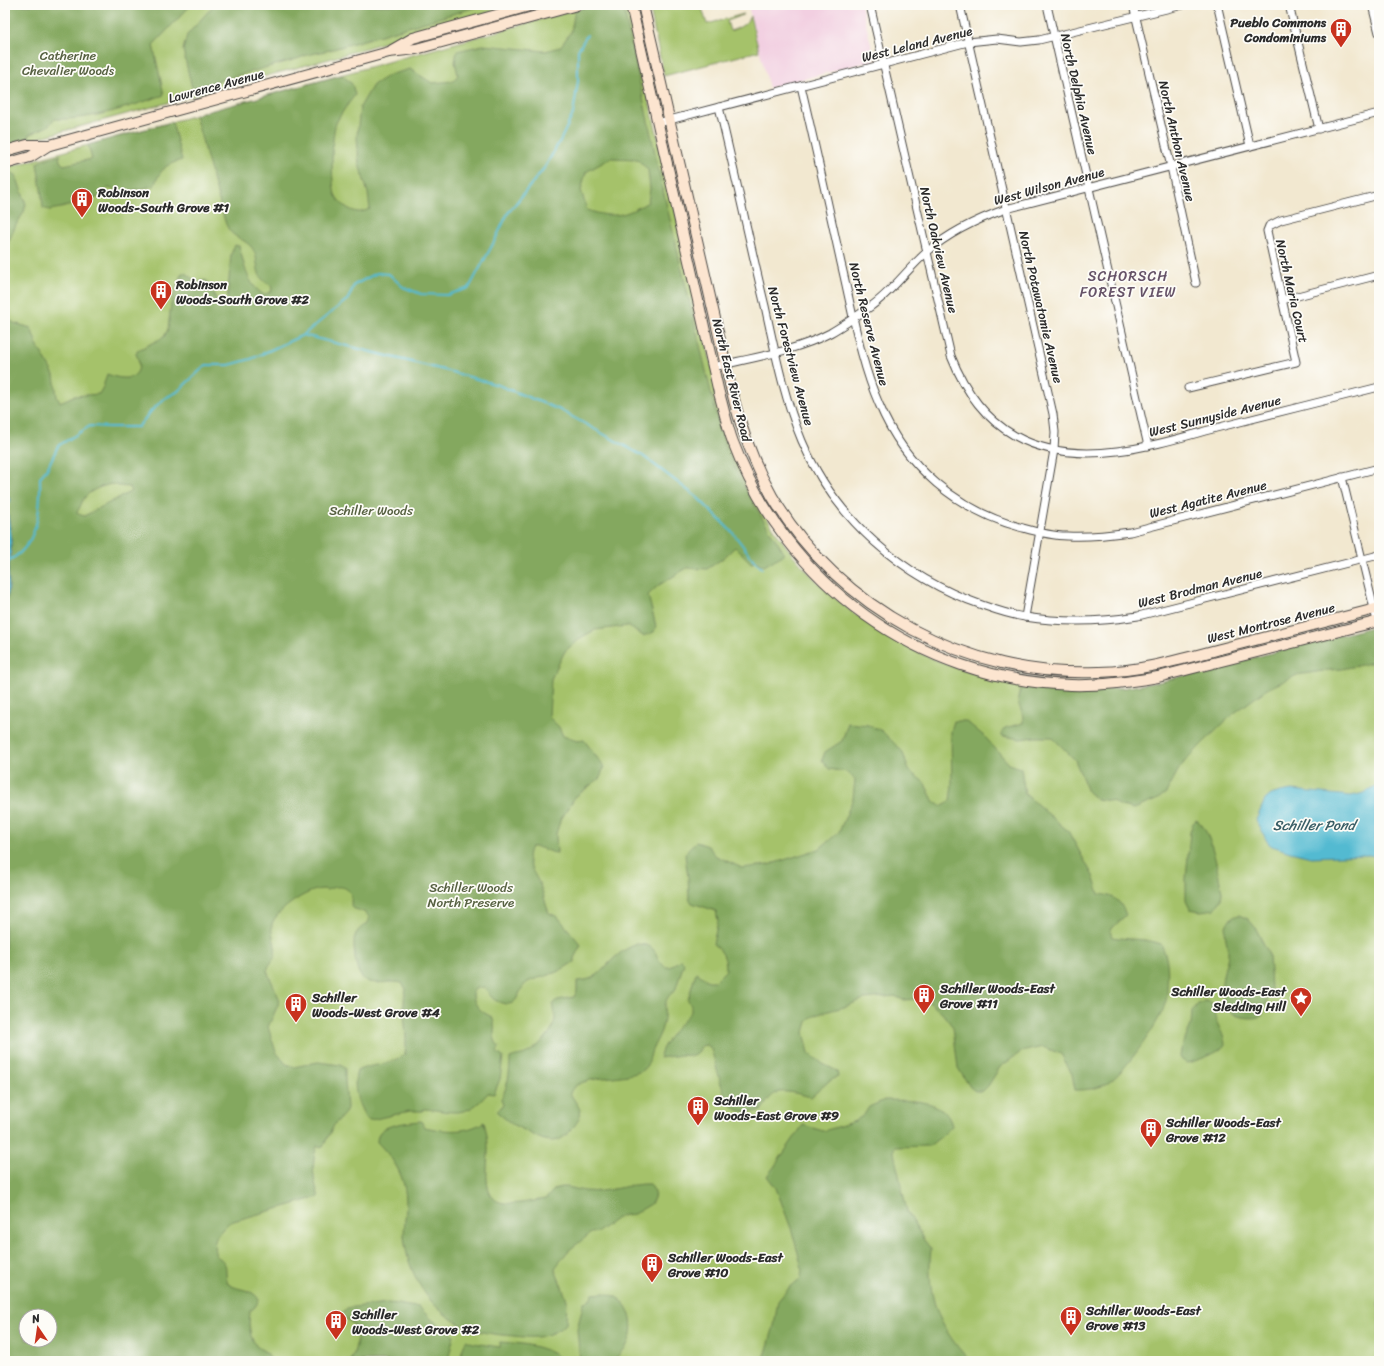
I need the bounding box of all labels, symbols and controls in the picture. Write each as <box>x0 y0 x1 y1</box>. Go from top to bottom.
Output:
place label: Pueblo Commons Condominiums <box>1230 11 1327 49</box>
building icon: Pueblo Commons Condominiums <box>1328 16 1354 49</box>
street label: West Leland Avenue <box>859 19 975 69</box>
street label: North Delphia Avenue <box>1054 31 1104 157</box>
park label: Catherine Chevalier Woods <box>22 44 115 82</box>
street label: Lawrence Avenue <box>166 62 266 110</box>
street label: North Anthon Avenue <box>1152 78 1202 204</box>
street label: West Wilson Avenue <box>991 160 1107 212</box>
place label: Robinson Woods-South Grove #1 <box>97 181 229 219</box>
street label: North Oakview Avenue <box>913 184 965 316</box>
building icon: Robinson Woods-South Grove #1 <box>69 186 95 219</box>
street label: North Potawatomie Avenue <box>1012 228 1070 386</box>
street label: North Maria Court <box>1269 237 1315 345</box>
street label: North Reserve Avenue <box>842 260 896 389</box>
district label: SCHORSCH FOREST VIEW <box>1080 264 1176 305</box>
place label: Robinson Woods-South Grove #2 <box>175 273 309 311</box>
building icon: Robinson Woods-South Grove #2 <box>148 278 174 311</box>
street label: North Forestview Avenue <box>761 284 821 429</box>
street label: North East River Road <box>706 316 759 445</box>
street label: West Sunnyside Avenue <box>1146 388 1284 444</box>
street label: West Agatite Avenue <box>1147 473 1269 525</box>
park label: Schiller Woods <box>329 499 414 522</box>
street label: West Brodman Avenue <box>1135 561 1265 615</box>
street label: West Montrose Avenue <box>1205 596 1338 650</box>
water label: Schiller Pond <box>1273 813 1359 838</box>
park label: Schiller Woods North Preserve <box>428 876 514 914</box>
place label: Schiller Woods-East Grove #11 <box>939 977 1055 1015</box>
place label: Schiller Woods-East Sledding Hill <box>1170 980 1287 1018</box>
building icon: Schiller Woods-East Grove #11 <box>911 982 937 1015</box>
place icon: Schiller Woods-East Sledding Hill <box>1288 985 1314 1018</box>
place label: Schiller Woods-West Grove #4 <box>311 986 441 1024</box>
building icon: Schiller Woods-West Grove #4 <box>283 991 309 1024</box>
place label: Schiller Woods-East Grove #9 <box>713 1089 839 1127</box>
building icon: Schiller Woods-East Grove #9 <box>685 1094 711 1127</box>
place label: Schiller Woods-East Grove #12 <box>1165 1111 1281 1149</box>
building icon: Schiller Woods-East Grove #12 <box>1138 1116 1164 1149</box>
place label: Schiller Woods-East Grove #10 <box>667 1246 783 1284</box>
building icon: Schiller Woods-East Grove #10 <box>639 1251 665 1284</box>
place label: Schiller Woods-East Grove #13 <box>1085 1299 1201 1337</box>
place label: Schiller Woods-West Grove #2 <box>351 1303 480 1341</box>
building icon: Schiller Woods-East Grove #13 <box>1058 1304 1084 1337</box>
north arrow <box>18 1308 58 1348</box>
building icon: Schiller Woods-West Grove #2 <box>323 1308 349 1341</box>
text: N <box>29 1309 42 1329</box>

